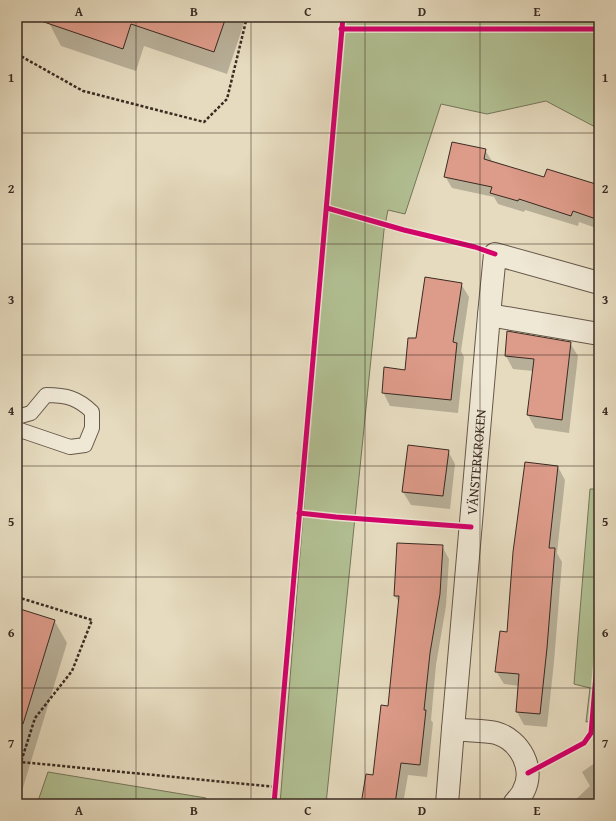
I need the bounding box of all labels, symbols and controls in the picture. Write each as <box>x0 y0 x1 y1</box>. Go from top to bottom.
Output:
text: A <box>75 2 84 21</box>
text: B <box>190 2 198 21</box>
text: C <box>304 2 312 21</box>
text: D <box>418 2 426 21</box>
text: E <box>534 2 541 21</box>
text: 1 <box>8 68 14 87</box>
text: 1 <box>602 68 608 87</box>
text: 2 <box>8 179 15 198</box>
text: 2 <box>602 179 609 198</box>
text: 3 <box>8 290 14 309</box>
text: 3 <box>602 290 608 309</box>
text: 4 <box>8 401 15 420</box>
text: 4 <box>602 401 609 420</box>
street label: VÄNSTERKROKEN <box>462 408 491 516</box>
text: 5 <box>8 512 15 531</box>
text: 5 <box>602 512 609 531</box>
text: 6 <box>8 623 15 642</box>
text: 6 <box>602 623 609 642</box>
text: 7 <box>8 734 15 753</box>
text: 7 <box>602 734 609 753</box>
text: A <box>75 801 84 820</box>
text: B <box>190 801 198 820</box>
text: C <box>304 801 312 820</box>
text: D <box>418 801 426 820</box>
text: E <box>534 801 541 820</box>

